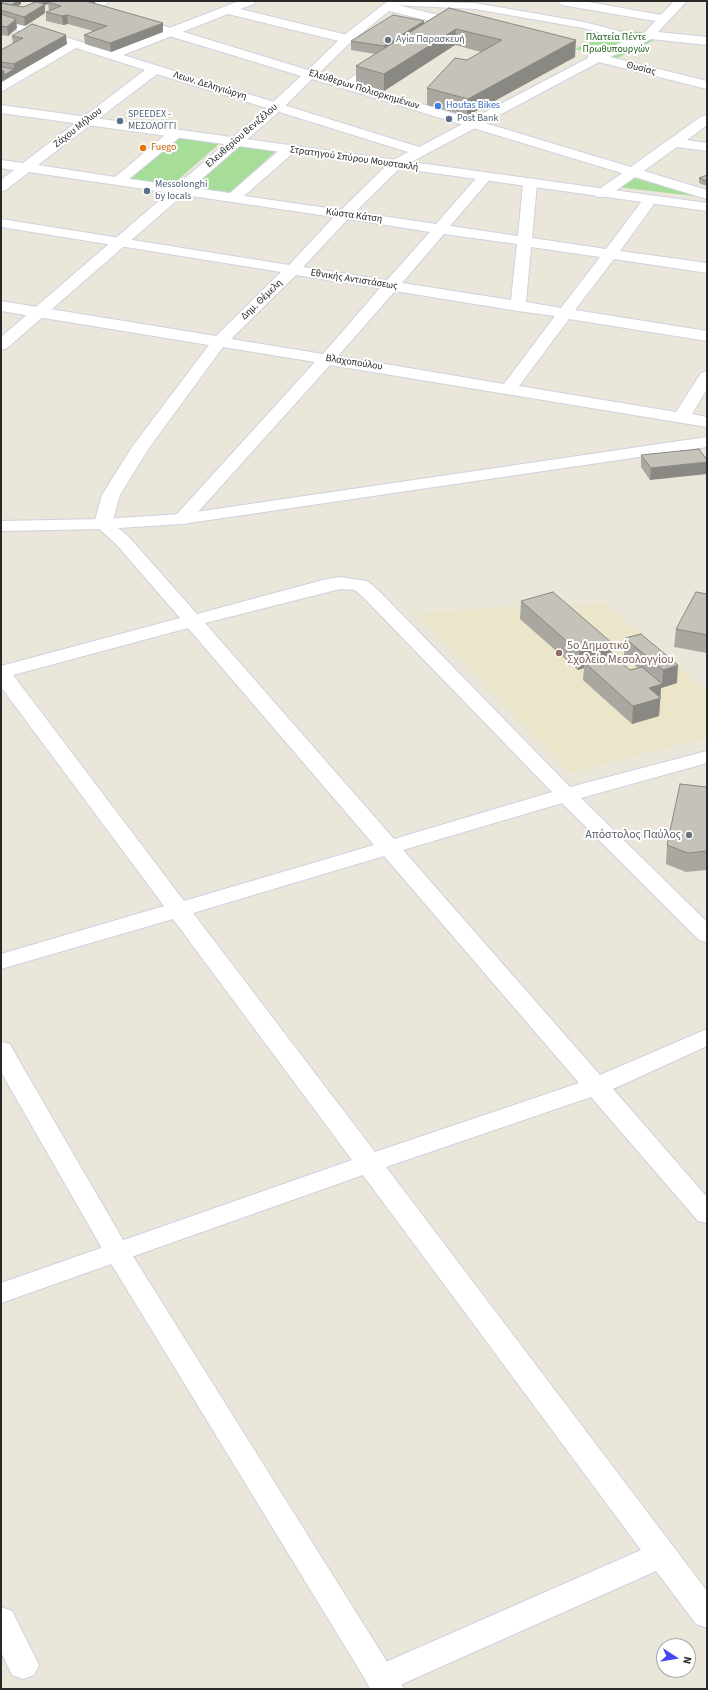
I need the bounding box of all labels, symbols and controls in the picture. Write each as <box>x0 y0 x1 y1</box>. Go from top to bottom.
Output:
park label: Πλατεία Πέντε Πρωθυπουργών <box>583 32 649 56</box>
place label: Αγία Παρασκευή <box>396 34 465 46</box>
marker: Αγία Παρασκευή <box>383 35 393 45</box>
street label: Θυσίας <box>625 60 657 78</box>
street label: Ελεύθερων Πολιορκημένων <box>307 67 421 113</box>
street label: Λεων. Δεληγιώργη <box>172 69 248 103</box>
place label: Houtas Bikes <box>446 100 500 112</box>
street label: Ελευθερίου Βενιζέλου <box>204 101 280 171</box>
marker: Houtas Bikes <box>433 101 443 111</box>
street label: Ζάχου Μήλιου <box>51 105 105 151</box>
place label: SPEEDEX - ΜΕΣΟΛΟΓΓΙ <box>128 109 176 132</box>
place label: Post Bank <box>457 113 499 125</box>
marker: Post Bank <box>444 114 454 124</box>
marker: SPEEDEX - ΜΕΣΟΛΟΓΓΙ <box>115 116 125 126</box>
place label: Fuego <box>151 142 176 154</box>
marker: Fuego <box>138 143 148 153</box>
street label: Στρατηγού Σπύρου Μουστακλή <box>289 144 419 174</box>
place label: Messolonghi by locals <box>155 179 207 202</box>
marker: Messolonghi by locals <box>142 186 152 196</box>
street label: Κώστα Κάτση <box>325 206 383 226</box>
street label: Εθνικής Αντιστάσεως <box>310 267 398 293</box>
street label: Δημ. Θέμελη <box>239 277 285 323</box>
street label: Βλαχοπούλου <box>325 353 383 373</box>
place label: 5ο Δημοτικό Σχολείο Μεσολογγίου <box>567 639 674 667</box>
marker: 5ο Δημοτικό Σχολείο Μεσολογγίου <box>554 648 564 658</box>
place label: Απόστολος Παύλος <box>585 828 681 842</box>
marker: Απόστολος Παύλος <box>684 830 694 840</box>
north arrow <box>656 1638 696 1678</box>
text: N <box>679 1655 695 1666</box>

